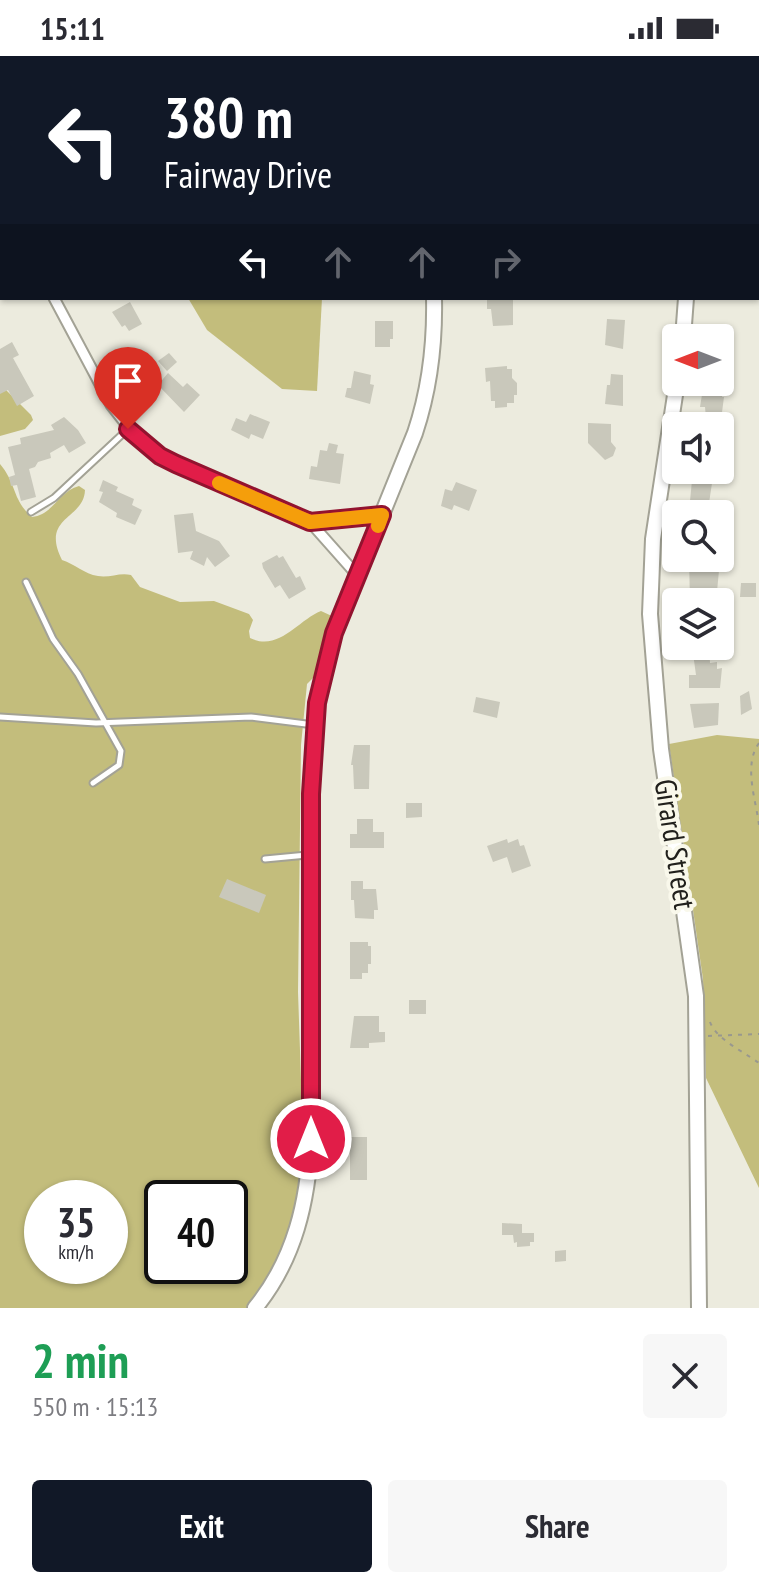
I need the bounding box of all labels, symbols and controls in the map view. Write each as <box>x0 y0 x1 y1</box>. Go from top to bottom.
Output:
text: 15:11 <box>40 9 105 48</box>
text: 380 m <box>164 81 293 153</box>
icon: left <box>32 88 136 192</box>
text: Fairway Drive <box>164 151 332 198</box>
icon: left <box>232 240 276 284</box>
icon: ahead <box>316 240 360 284</box>
icon: ahead <box>400 240 444 284</box>
icon: right <box>484 240 528 284</box>
north arrow <box>662 324 734 396</box>
map controls <box>662 324 734 660</box>
pin <box>94 347 162 429</box>
icon: arrive <box>106 359 150 403</box>
button: sound <box>662 412 734 484</box>
button: search <box>662 500 734 572</box>
button: layers <box>662 588 734 660</box>
street label: Girard Street <box>646 776 706 913</box>
position arrow <box>269 1097 353 1181</box>
speed limit sign: 40 <box>144 1180 248 1284</box>
text: 35 <box>57 1196 95 1248</box>
text: km/h <box>58 1239 94 1265</box>
text: 2 min <box>32 1329 129 1391</box>
button: close <box>643 1334 727 1418</box>
text: 550 m · 15:13 <box>32 1390 158 1423</box>
button: Exit <box>32 1480 372 1572</box>
button: Share <box>388 1480 727 1572</box>

